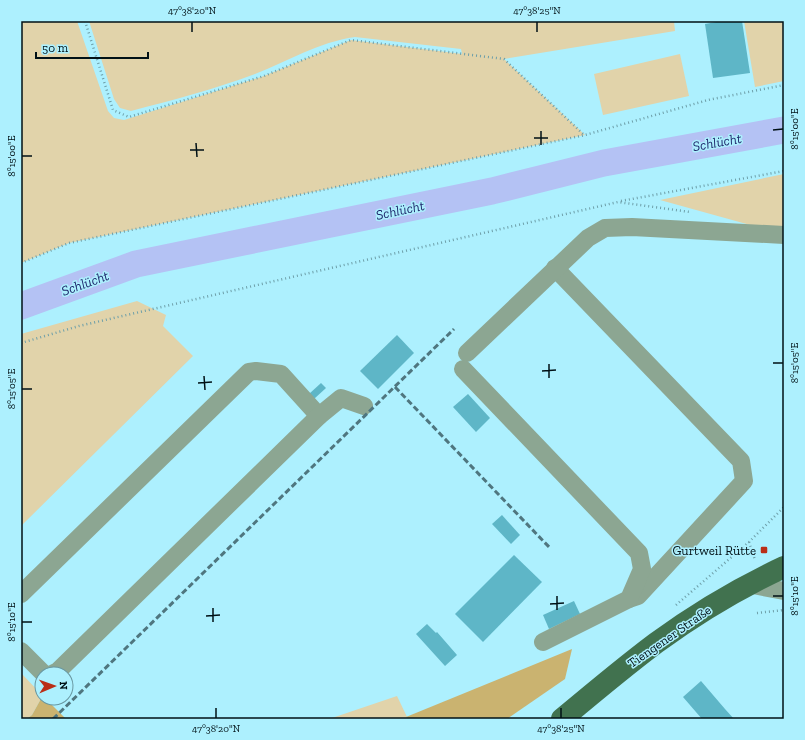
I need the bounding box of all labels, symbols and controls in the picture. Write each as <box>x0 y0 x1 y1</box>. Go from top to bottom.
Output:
text: 47°38'20"N <box>168 5 217 17</box>
text: 47°38'25"N <box>513 5 561 17</box>
scale bar <box>36 34 148 60</box>
text: 50 m <box>42 41 69 55</box>
text: 8°15'00"E <box>789 108 801 150</box>
water label: Schlücht <box>691 130 743 155</box>
text: 8°15'00"E <box>6 135 18 177</box>
water label: Schlücht <box>374 197 426 224</box>
water label: Schlücht <box>59 267 111 300</box>
text: 8°15'05"E <box>789 343 801 383</box>
text: 8°15'05"E <box>6 369 18 409</box>
place label: Gurtweil Rütte <box>672 543 756 558</box>
marker: Gurtweil Rütte <box>759 545 769 555</box>
text: 8°15'10"E <box>789 576 801 616</box>
text: 8°15'10"E <box>6 602 18 642</box>
street label: Tiengener Straße <box>625 602 714 671</box>
north arrow <box>34 666 74 706</box>
text: N <box>57 681 70 691</box>
text: 47°38'20"N <box>192 723 241 735</box>
text: 47°38'25"N <box>537 723 585 735</box>

